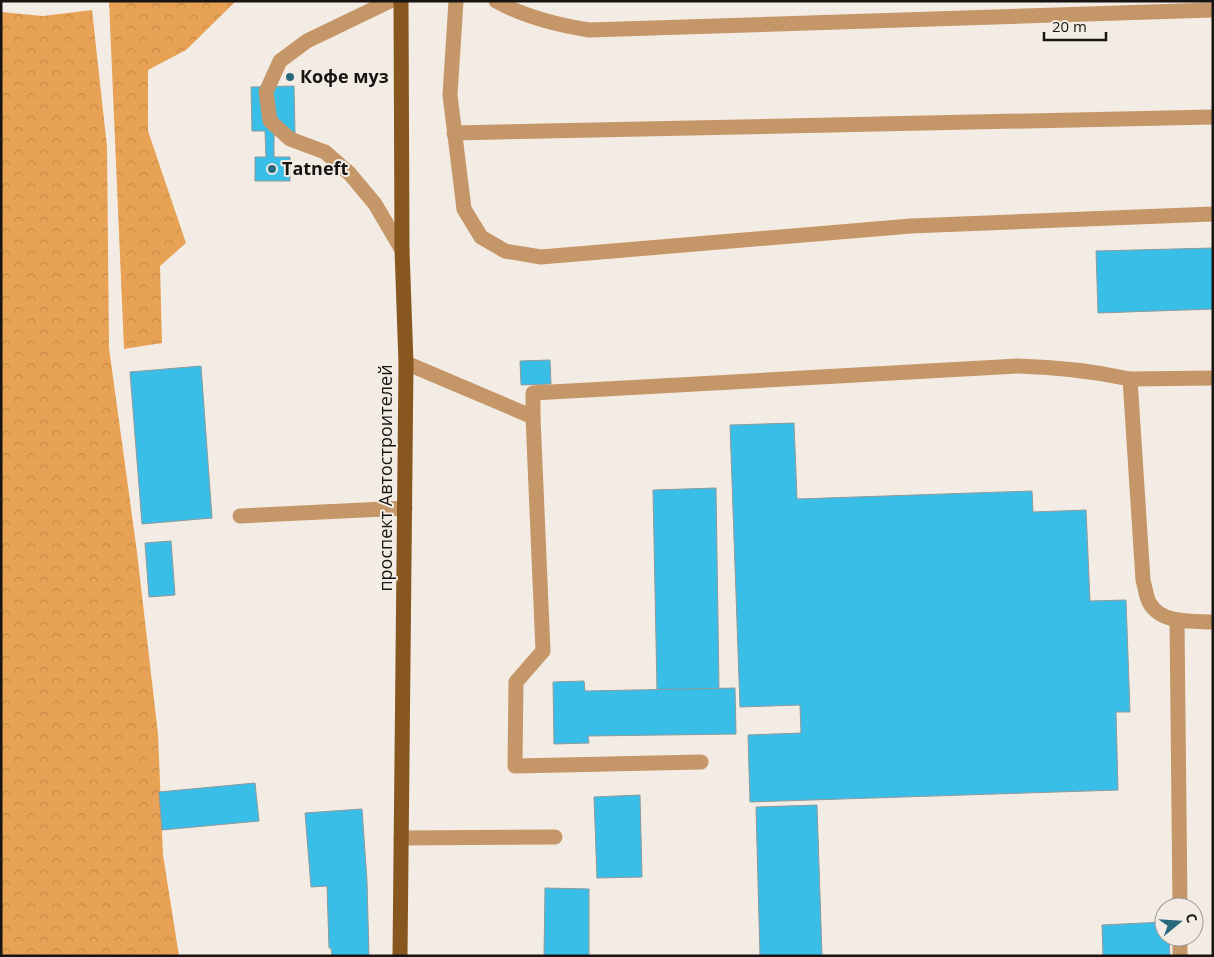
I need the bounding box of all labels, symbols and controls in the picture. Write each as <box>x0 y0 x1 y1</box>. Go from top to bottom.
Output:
scale bar <box>1044 10 1106 42</box>
text: 20 m <box>1052 16 1087 36</box>
place label: Кофе муз <box>300 64 389 88</box>
marker: Кофе муз <box>284 71 296 83</box>
place label: Tatneft <box>282 156 349 180</box>
marker: Tatneft <box>266 163 278 175</box>
street label: проспект Автостроителей <box>373 364 397 592</box>
north arrow <box>1154 897 1204 947</box>
text: С <box>1181 911 1202 925</box>

